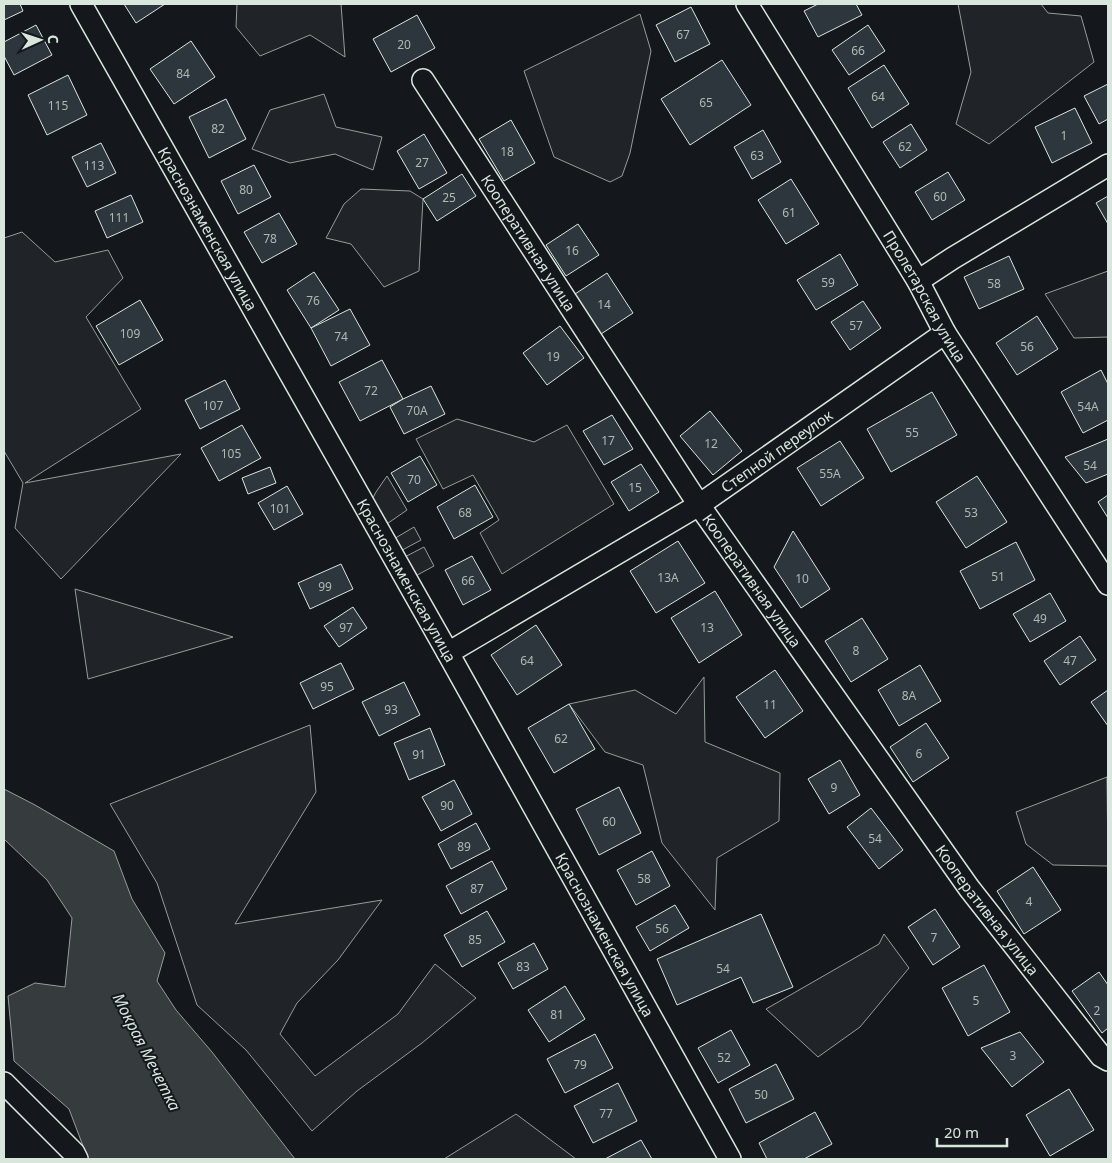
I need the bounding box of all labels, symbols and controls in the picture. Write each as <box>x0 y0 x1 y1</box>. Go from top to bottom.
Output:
north arrow <box>15 15 65 65</box>
house number: 67 <box>676 26 690 43</box>
text: С <box>44 34 63 44</box>
house number: 20 <box>397 36 411 53</box>
house number: 66 <box>851 42 865 59</box>
house number: 84 <box>176 65 190 82</box>
house number: 64 <box>871 88 885 105</box>
house number: 65 <box>699 94 713 111</box>
house number: 115 <box>48 97 68 114</box>
house number: 82 <box>211 120 225 137</box>
house number: 1 <box>1061 127 1067 144</box>
house number: 62 <box>898 138 912 155</box>
street label: Краснознаменская улица <box>154 143 262 314</box>
house number: 18 <box>500 143 514 160</box>
house number: 63 <box>750 147 764 164</box>
house number: 27 <box>415 154 429 171</box>
house number: 113 <box>84 157 104 174</box>
street label: Кооперативная улица <box>477 171 580 315</box>
house number: 80 <box>239 181 253 198</box>
house number: 60 <box>933 188 947 205</box>
house number: 25 <box>442 189 456 206</box>
house number: 61 <box>782 204 796 221</box>
house number: 111 <box>109 209 129 226</box>
street label: Пролетарская улица <box>879 226 971 366</box>
house number: 78 <box>263 230 277 247</box>
house number: 16 <box>565 242 579 259</box>
house number: 59 <box>821 274 835 291</box>
house number: 58 <box>987 275 1001 292</box>
house number: 76 <box>306 292 320 309</box>
house number: 14 <box>597 296 611 313</box>
house number: 57 <box>849 317 863 334</box>
house number: 109 <box>120 325 140 342</box>
house number: 74 <box>334 328 348 345</box>
house number: 56 <box>1020 338 1034 355</box>
house number: 19 <box>546 348 560 365</box>
house number: 72 <box>364 382 378 399</box>
house number: 107 <box>203 397 223 414</box>
house number: 54А <box>1077 398 1099 415</box>
house number: 70А <box>406 402 428 419</box>
street label: Степной переулок <box>717 405 836 497</box>
house number: 55 <box>905 424 919 441</box>
house number: 17 <box>601 432 615 449</box>
house number: 12 <box>704 435 718 452</box>
house number: 105 <box>221 445 241 462</box>
house number: 54 <box>1083 457 1097 474</box>
house number: 55А <box>819 465 841 482</box>
house number: 70 <box>407 471 421 488</box>
house number: 15 <box>628 479 642 496</box>
street label: Краснознаменская улица <box>353 495 461 666</box>
house number: 101 <box>270 500 290 517</box>
house number: 68 <box>458 504 472 521</box>
house number: 53 <box>964 504 978 521</box>
street label: Кооперативная улица <box>698 510 806 651</box>
house number: 51 <box>991 568 1005 585</box>
house number: 13А <box>657 569 679 586</box>
house number: 10 <box>795 570 809 587</box>
house number: 66 <box>461 572 475 589</box>
house number: 99 <box>318 578 332 595</box>
house number: 49 <box>1033 610 1047 627</box>
house number: 97 <box>339 619 353 636</box>
house number: 13 <box>700 619 714 636</box>
house number: 8 <box>853 642 860 659</box>
house number: 64 <box>520 652 534 669</box>
house number: 47 <box>1063 652 1077 669</box>
house number: 95 <box>320 678 334 695</box>
house number: 8А <box>902 687 917 704</box>
house number: 11 <box>763 696 777 713</box>
house number: 93 <box>384 701 398 718</box>
house number: 62 <box>554 730 568 747</box>
house number: 6 <box>916 745 923 762</box>
house number: 91 <box>412 746 426 763</box>
house number: 9 <box>831 779 838 796</box>
house number: 90 <box>440 797 454 814</box>
house number: 60 <box>602 813 616 830</box>
house number: 54 <box>868 830 882 847</box>
house number: 89 <box>457 838 471 855</box>
street label: Кооперативная улица <box>932 841 1044 979</box>
street label: Краснознаменская улица <box>551 849 659 1020</box>
house number: 58 <box>637 870 651 887</box>
house number: 87 <box>470 880 484 897</box>
house number: 4 <box>1026 893 1033 910</box>
house number: 56 <box>655 920 669 937</box>
house number: 7 <box>931 929 938 946</box>
house number: 85 <box>468 931 482 948</box>
house number: 83 <box>516 958 530 975</box>
house number: 54 <box>716 960 730 977</box>
water label: Мокрая Мечетка <box>108 989 186 1115</box>
house number: 5 <box>973 992 980 1009</box>
house number: 2 <box>1094 1002 1101 1019</box>
house number: 81 <box>550 1006 564 1023</box>
house number: 3 <box>1010 1047 1017 1064</box>
house number: 52 <box>717 1049 731 1066</box>
house number: 79 <box>573 1056 587 1073</box>
house number: 50 <box>754 1086 768 1103</box>
house number: 77 <box>599 1105 613 1122</box>
scale bar <box>937 1116 1007 1148</box>
text: 20 m <box>944 1122 979 1142</box>

